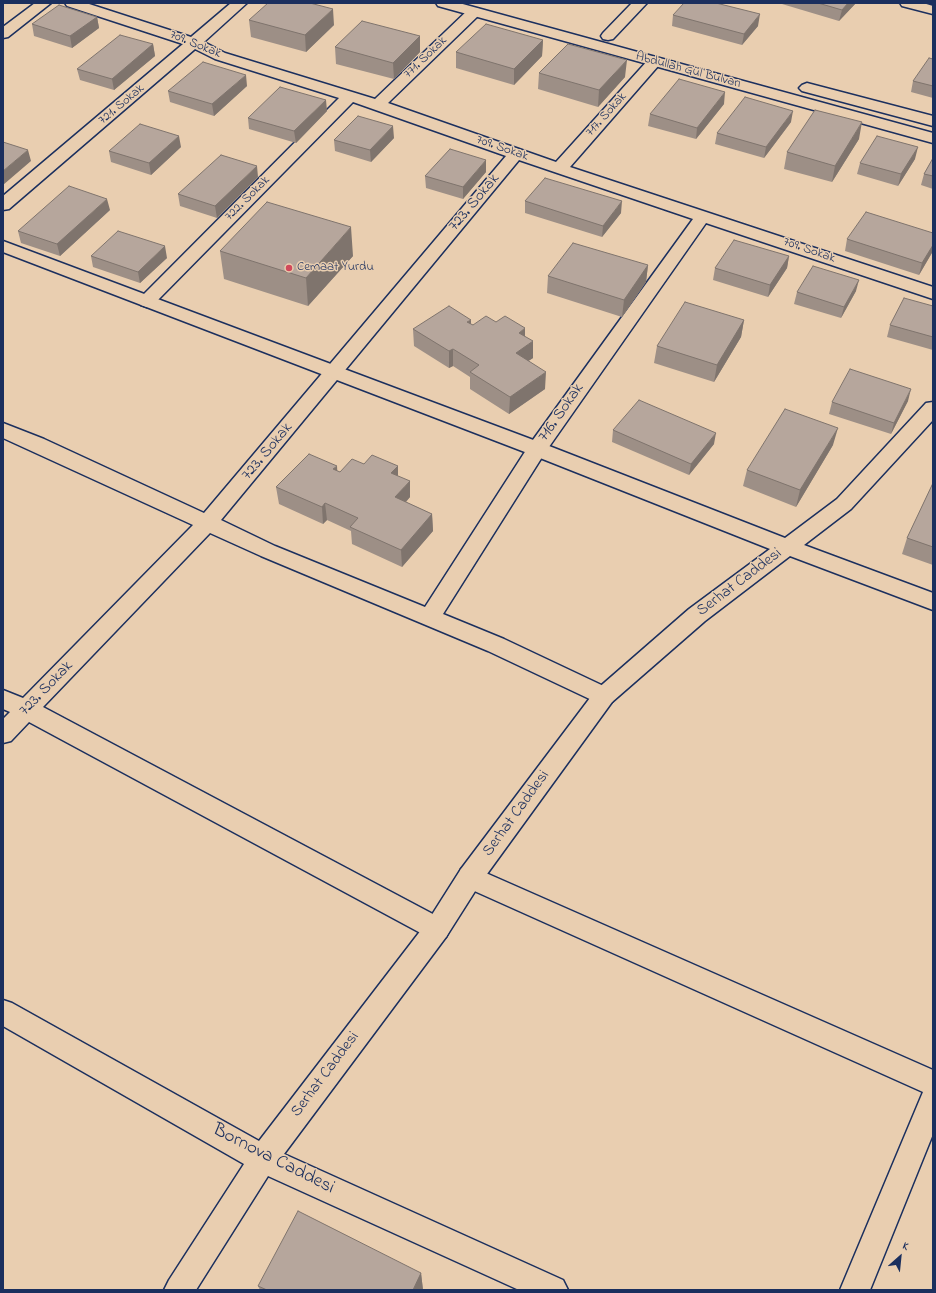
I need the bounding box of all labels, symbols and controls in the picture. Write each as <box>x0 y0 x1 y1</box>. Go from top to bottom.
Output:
street label: 709. Sokak <box>167 28 223 62</box>
street label: 771. Sokak <box>401 34 451 82</box>
street label: Abdullah Gül Bulvarı <box>634 49 742 93</box>
street label: 721. Sokak <box>96 81 148 129</box>
street label: 717. Sokak <box>583 90 631 140</box>
street label: 709. Sokak <box>474 133 530 165</box>
street label: 723. Sokak <box>445 170 505 236</box>
street label: 722. Sokak <box>222 173 274 225</box>
street label: 709. Sokak <box>781 235 837 267</box>
place label: Cemaat Yurdu <box>297 260 374 276</box>
marker: Cemaat Yurdu <box>284 263 294 273</box>
street label: 716. Sokak <box>535 380 589 446</box>
street label: 723. Sokak <box>238 419 298 485</box>
street label: Serhat Caddesi <box>694 545 786 621</box>
street label: 723. Sokak <box>16 657 78 721</box>
street label: Serhat Caddesi <box>479 767 555 861</box>
street label: Serhat Caddesi <box>288 1029 364 1121</box>
street label: Bornova Caddesi <box>208 1119 338 1201</box>
north arrow <box>880 1237 920 1277</box>
text: K <box>899 1238 911 1255</box>

